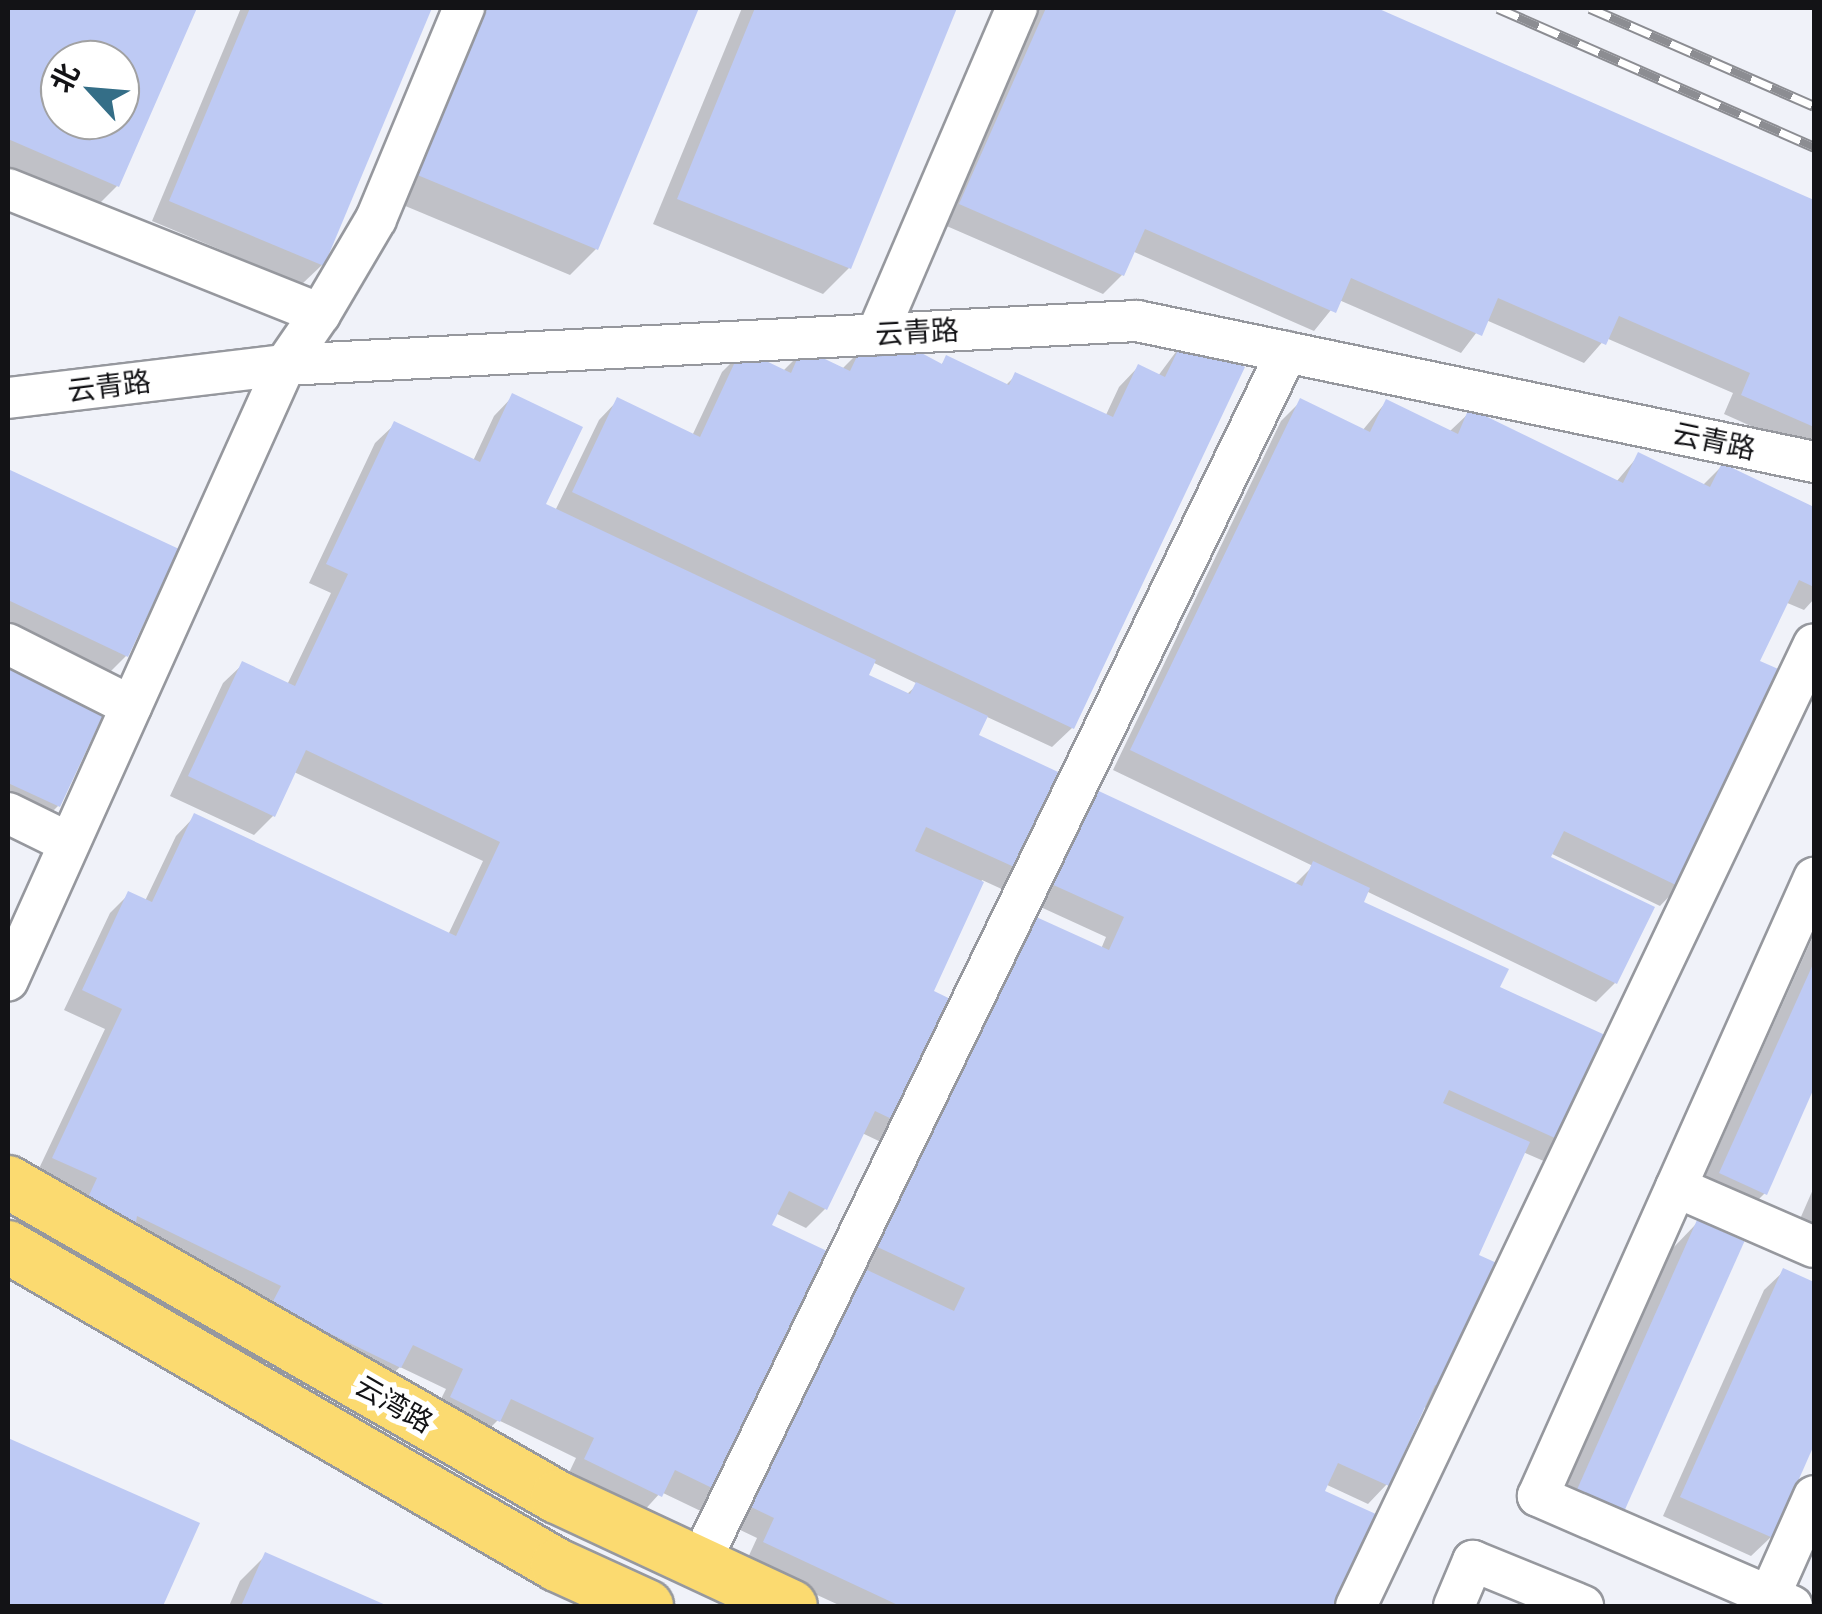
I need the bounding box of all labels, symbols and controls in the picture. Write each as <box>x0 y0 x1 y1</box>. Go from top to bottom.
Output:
north arrow <box>40 40 140 140</box>
text: 北 <box>44 58 85 97</box>
street label: 云青路 <box>874 313 960 351</box>
street label: 云青路 <box>65 364 153 408</box>
street label: 云青路 <box>1669 416 1759 466</box>
street label: 云湾路 <box>349 1368 439 1440</box>

